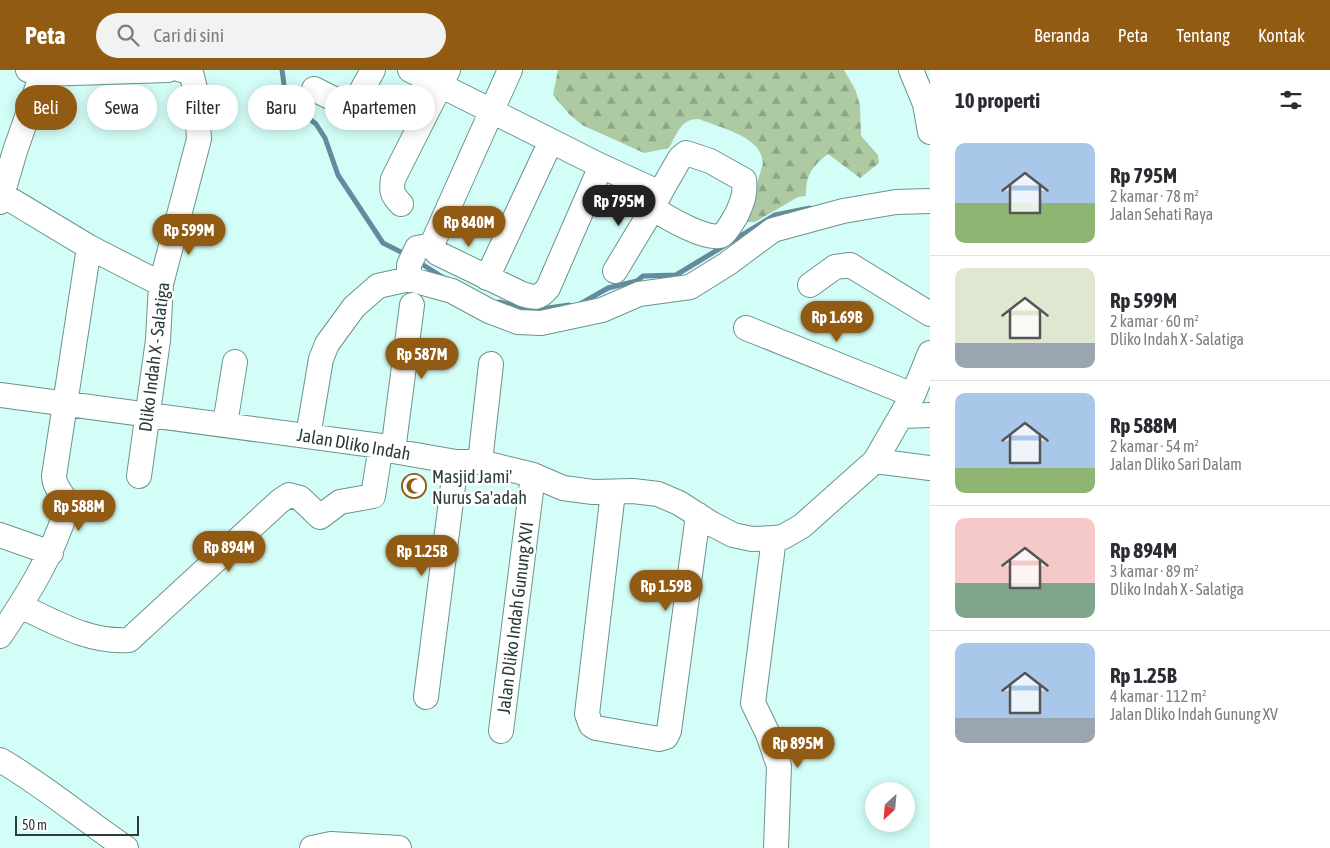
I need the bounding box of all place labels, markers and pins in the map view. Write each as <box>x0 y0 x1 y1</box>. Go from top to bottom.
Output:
pin: Rp 795M <box>573 184 665 227</box>
pin: Rp 840M <box>423 206 515 248</box>
pin: Rp 599M <box>143 214 235 256</box>
pin: Rp 1.69B <box>785 300 889 343</box>
pin: Rp 587M <box>376 338 468 380</box>
place label: Masjid Jami' Nurus Sa'adah <box>432 466 527 508</box>
mosque icon: Masjid Jami' Nurus Sa'adah <box>401 473 427 499</box>
pin: Rp 588M <box>33 490 125 532</box>
pin: Rp 894M <box>183 530 275 573</box>
pin: Rp 1.25B <box>370 534 474 577</box>
pin: Rp 1.59B <box>614 570 718 612</box>
pin: Rp 895M <box>752 726 844 769</box>

